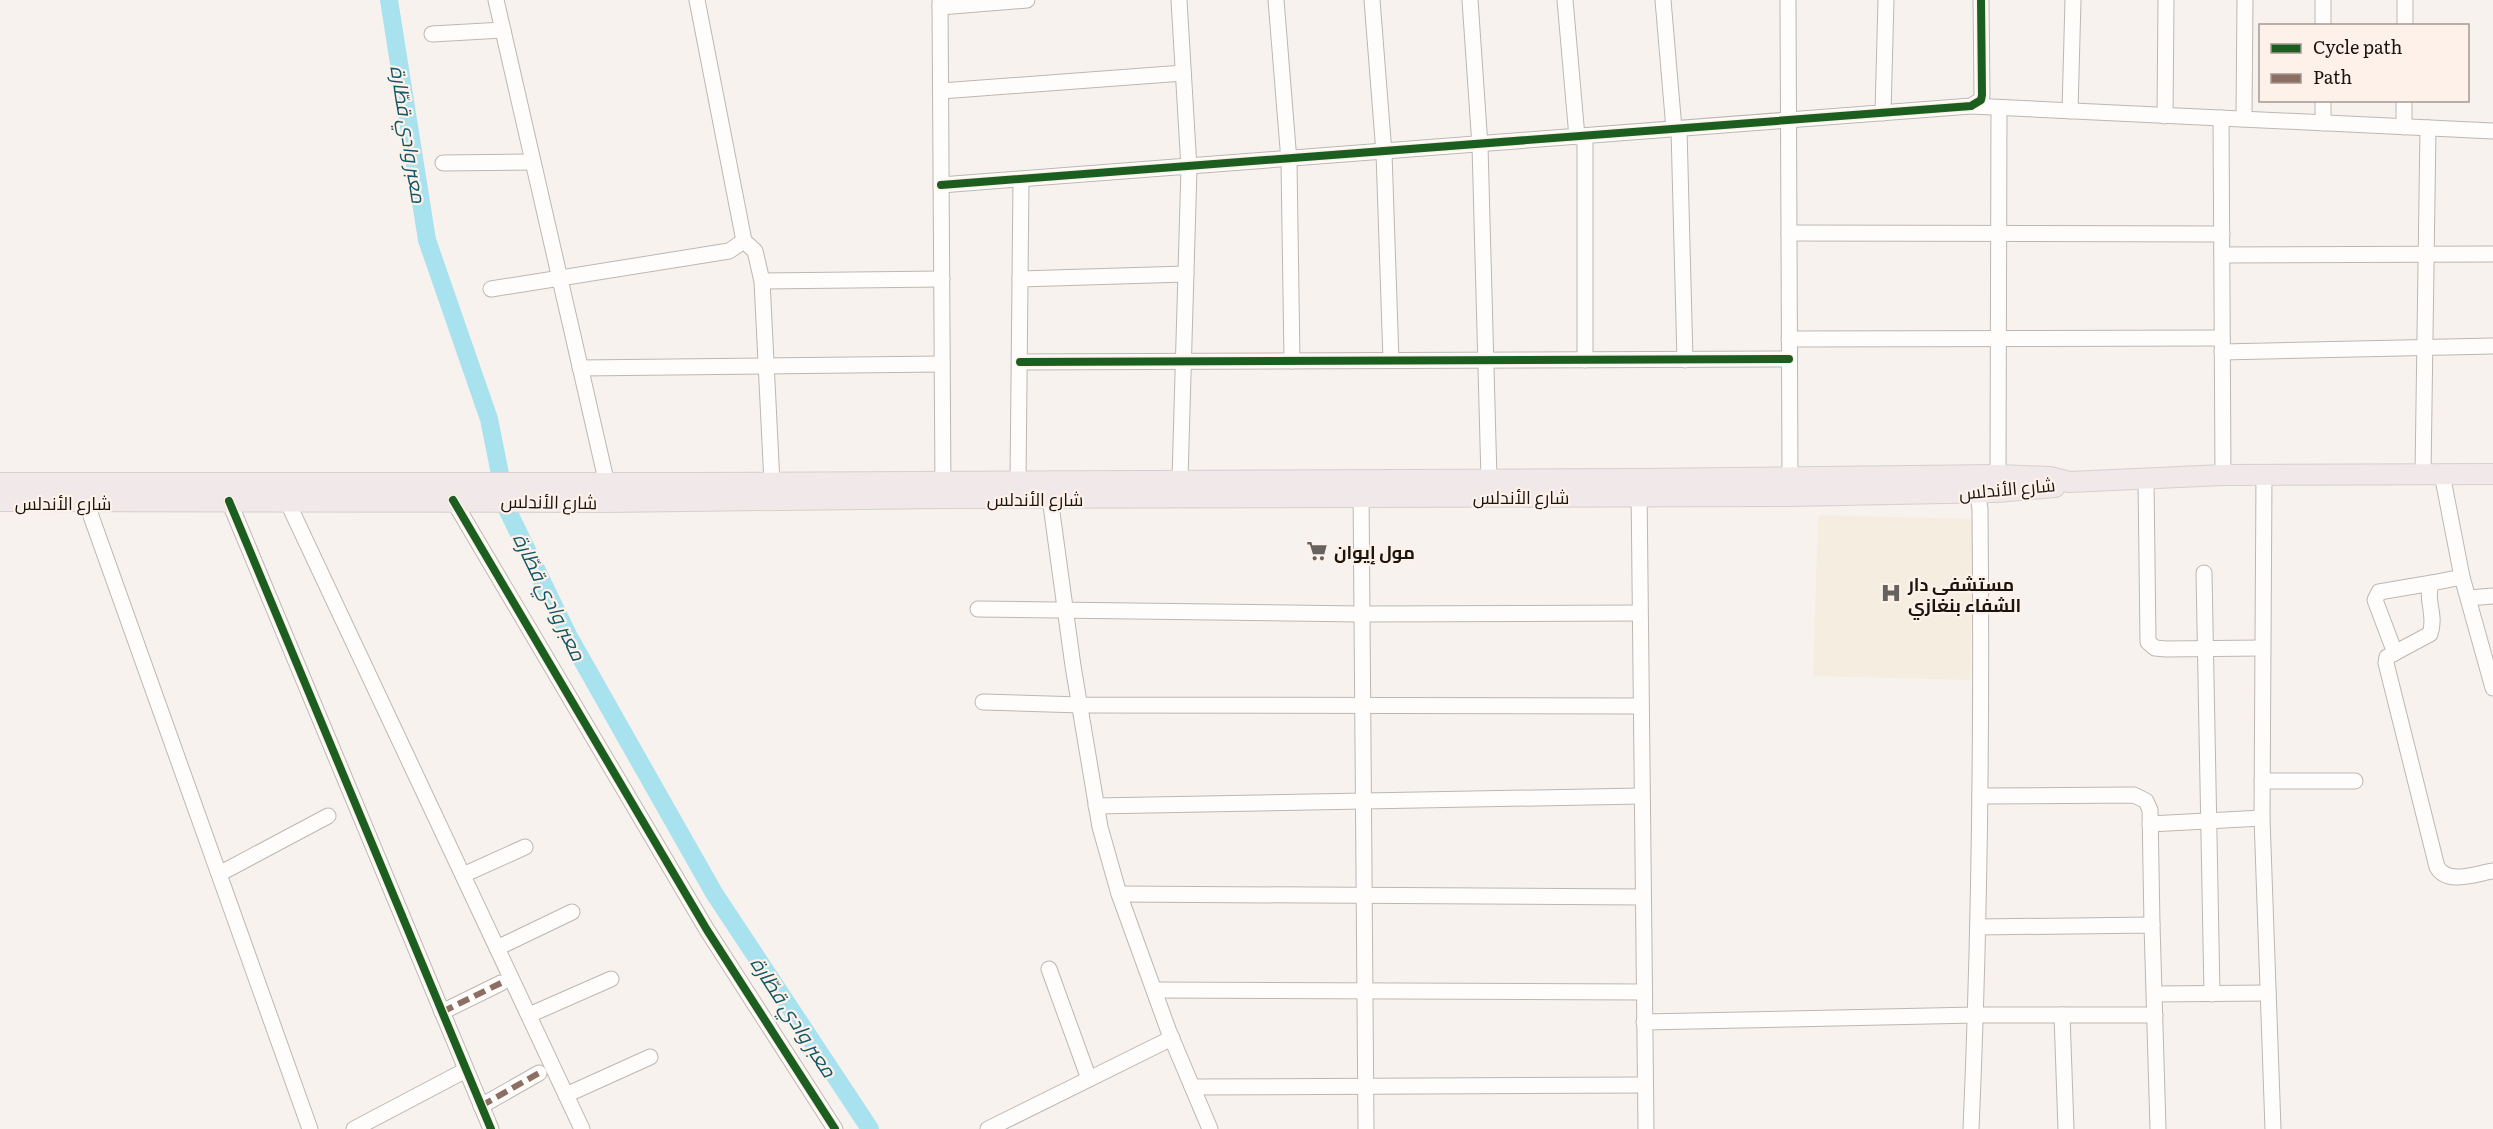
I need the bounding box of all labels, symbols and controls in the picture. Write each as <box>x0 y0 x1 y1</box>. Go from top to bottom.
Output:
legend <box>2259 24 2469 102</box>
text: Cycle path <box>2313 33 2402 60</box>
water label: معبر وادي قطّارة <box>381 63 436 207</box>
text: Path <box>2313 63 2352 90</box>
street label: شارع الأندلس <box>1958 470 2056 506</box>
street label: شارع الأندلس <box>1473 483 1569 510</box>
street label: شارع الأندلس <box>987 485 1083 512</box>
street label: شارع الأندلس <box>500 487 598 515</box>
street label: شارع الأندلس <box>15 489 111 516</box>
water label: معبر وادي قطّارة <box>504 527 595 667</box>
place label: مول إيوان <box>1334 538 1415 565</box>
supermarket icon: مول إيوان <box>1305 539 1329 563</box>
place label: مستشفى دار الشفاء بنغازي <box>1907 570 2021 620</box>
hospital icon: مستشفى دار الشفاء بنغازي <box>1879 581 1903 605</box>
water label: معبر وادي قطّارة <box>742 950 846 1085</box>

